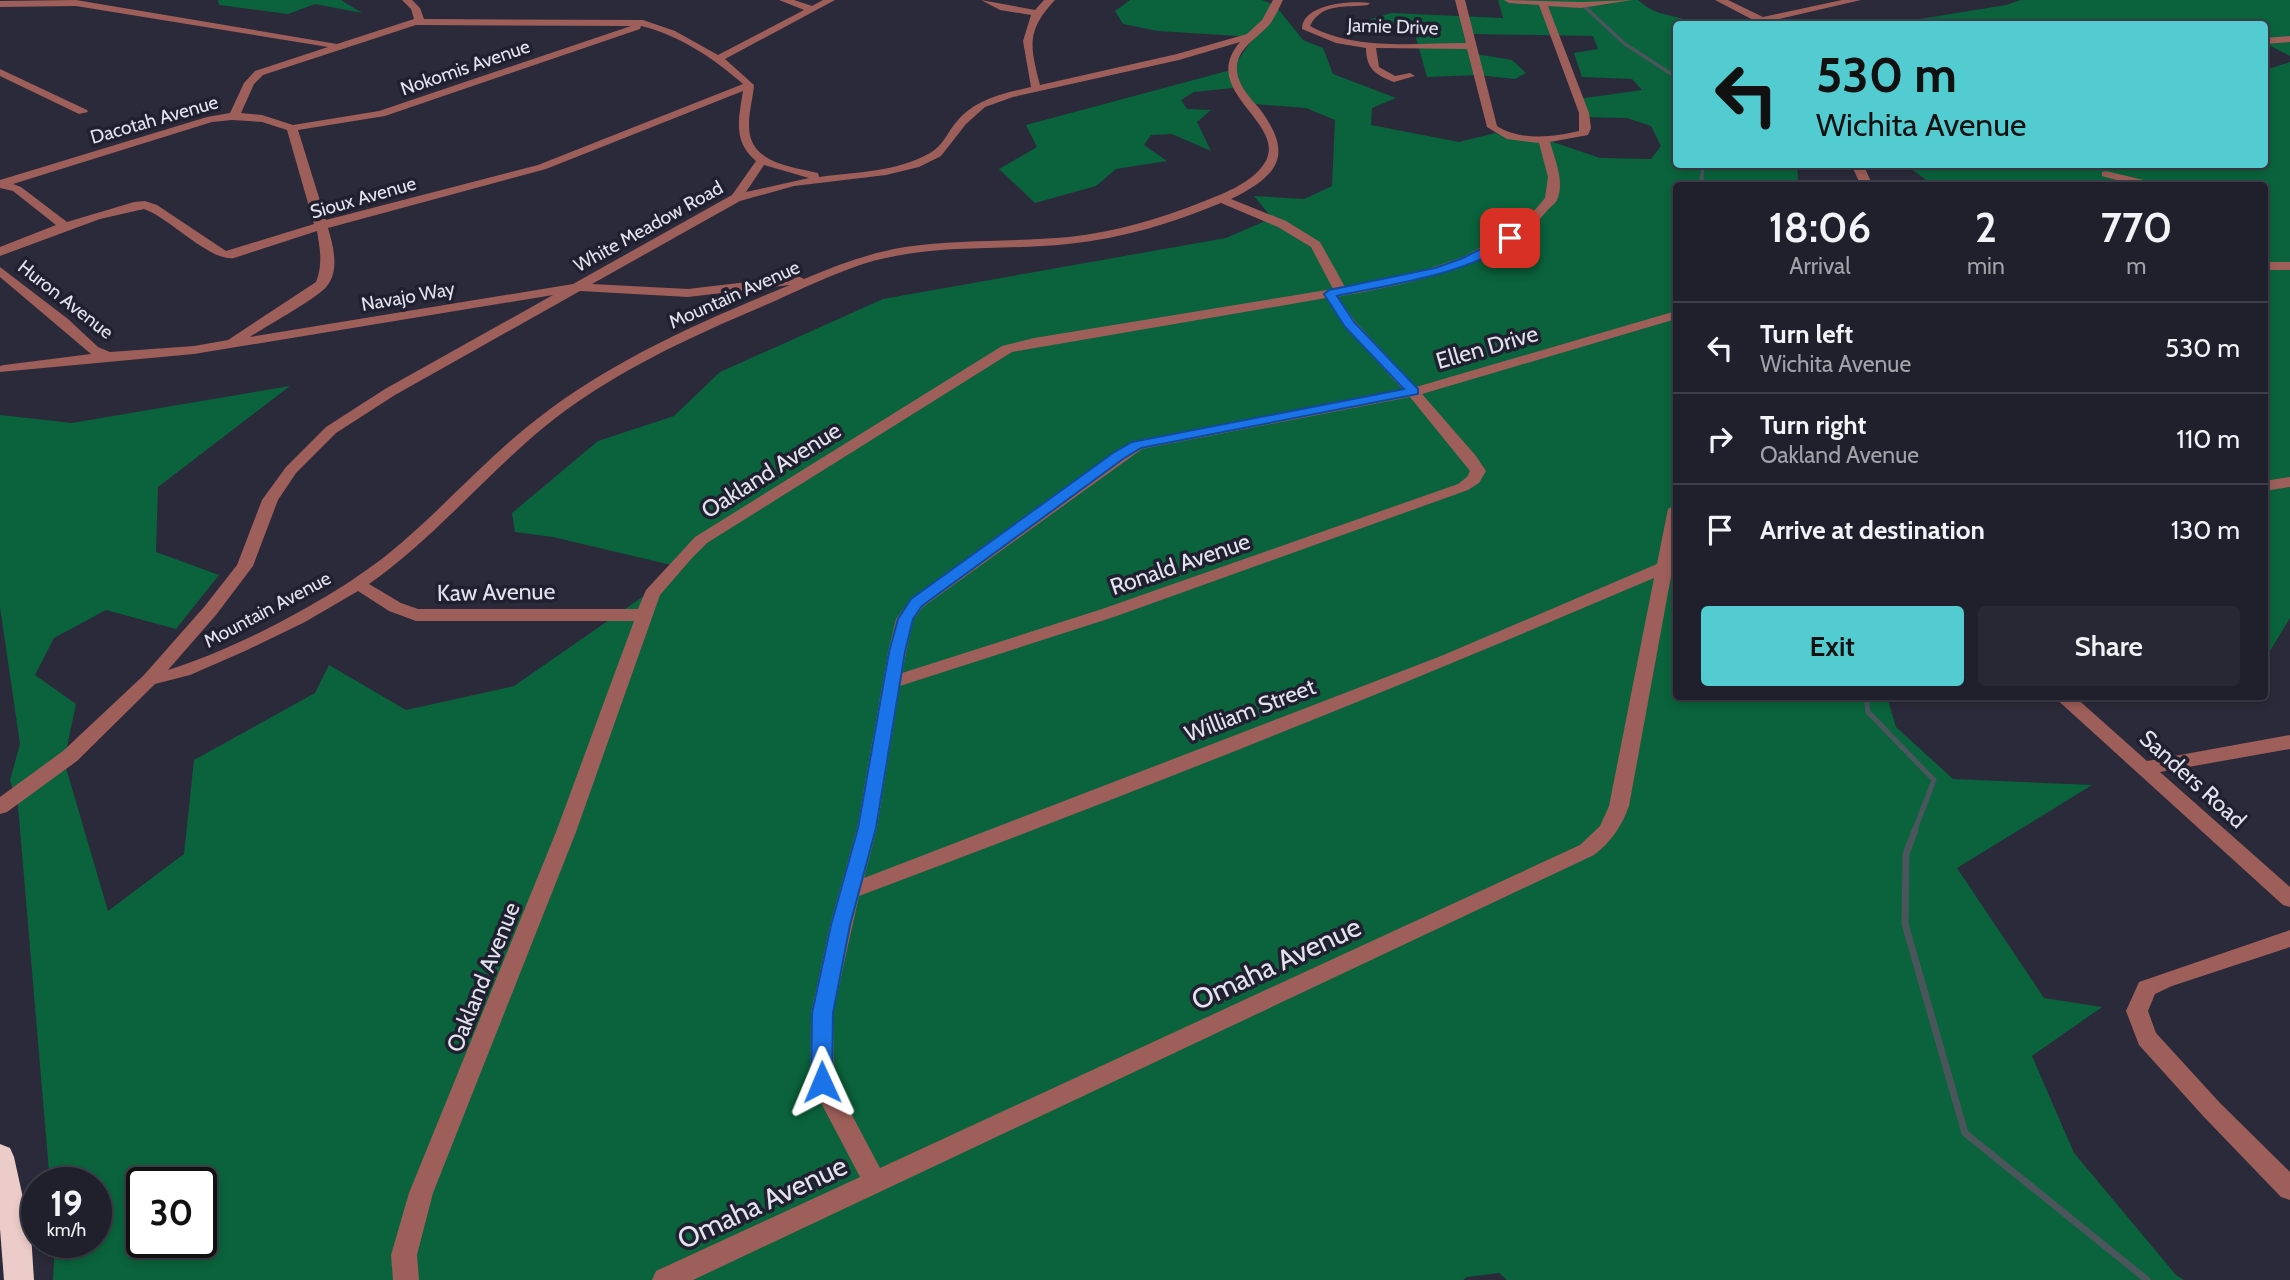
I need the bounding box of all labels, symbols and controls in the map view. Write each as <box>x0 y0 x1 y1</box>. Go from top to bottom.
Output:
street label: Jamie Drive <box>1346 13 1439 40</box>
street label: Nokomis Avenue <box>398 35 533 100</box>
text: 530 m <box>1816 45 1957 104</box>
icon: left <box>1701 49 1792 140</box>
street label: Dacotah Avenue <box>88 90 221 149</box>
text: Wichita Avenue <box>1816 105 2026 144</box>
street label: Sioux Avenue <box>308 171 419 224</box>
street label: White Meadow Road <box>570 176 727 277</box>
text: 18:06 <box>1769 201 1871 253</box>
text: 2 <box>1975 201 1997 253</box>
text: 770 <box>2101 201 2172 253</box>
pin <box>1480 208 1540 268</box>
icon: arrive <box>1491 219 1529 257</box>
text: Arrival <box>1789 252 1851 280</box>
text: min <box>1967 252 2005 280</box>
text: m <box>2126 252 2146 280</box>
street label: Huron Avenue <box>13 255 118 344</box>
street label: Mountain Avenue <box>665 255 803 334</box>
street label: Navajo Way <box>359 277 457 316</box>
text: Turn left <box>1760 318 1853 350</box>
street label: Ellen Drive <box>1433 319 1541 375</box>
icon: left <box>1701 329 1739 367</box>
text: 530 m <box>2165 332 2240 364</box>
text: Wichita Avenue <box>1760 350 1911 378</box>
text: Turn right <box>1760 409 1866 441</box>
street label: Oakland Avenue <box>696 416 846 524</box>
icon: right <box>1701 420 1739 458</box>
text: 110 m <box>2176 423 2240 455</box>
text: Oakland Avenue <box>1760 441 1919 469</box>
icon: arrive <box>1701 511 1739 549</box>
text: Arrive at destination <box>1760 514 1985 546</box>
text: 130 m <box>2171 514 2240 546</box>
street label: Ronald Avenue <box>1106 527 1254 601</box>
street label: Mountain Avenue <box>200 566 335 653</box>
street label: Kaw Avenue <box>436 577 556 607</box>
button: Exit <box>1701 606 1964 686</box>
button: Share <box>1978 606 2240 686</box>
street label: William Street <box>1181 672 1320 748</box>
street label: Sanders Road <box>2134 724 2252 834</box>
street label: Oakland Avenue <box>440 898 526 1056</box>
street label: Omaha Avenue <box>1186 909 1366 1017</box>
position arrow <box>785 1045 859 1119</box>
street label: Omaha Avenue <box>672 1148 852 1256</box>
speed limit sign: 30 <box>126 1167 217 1258</box>
text: 19 <box>50 1182 83 1225</box>
text: km/h <box>47 1219 86 1241</box>

